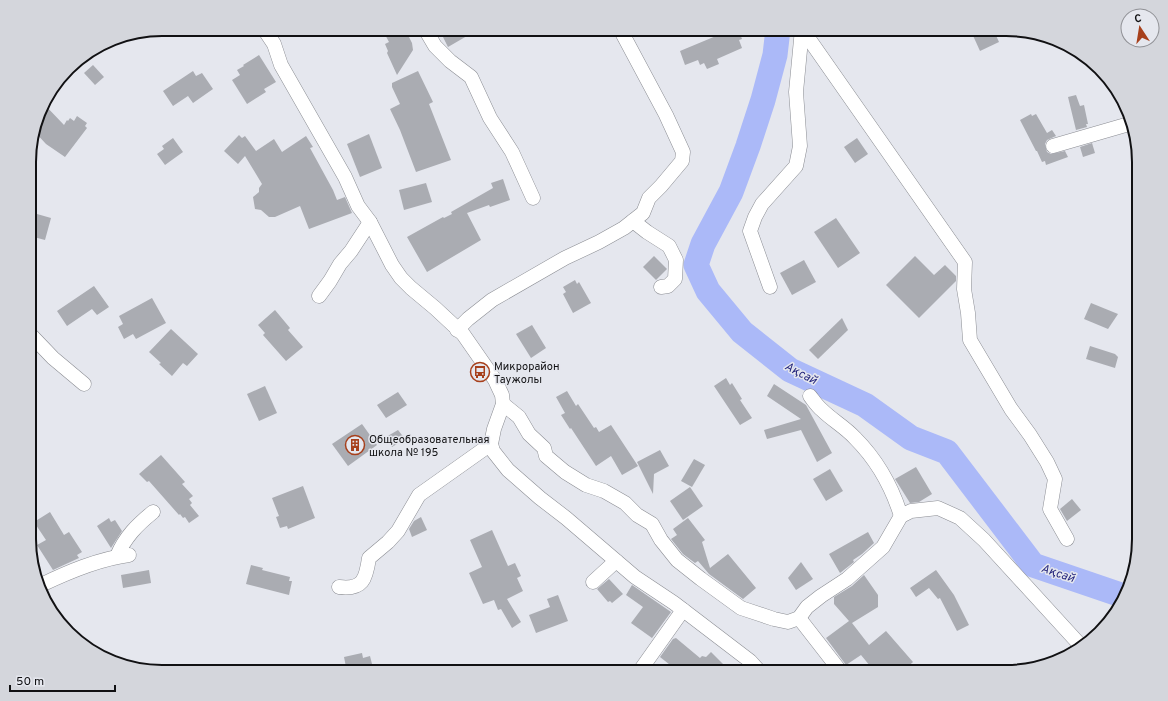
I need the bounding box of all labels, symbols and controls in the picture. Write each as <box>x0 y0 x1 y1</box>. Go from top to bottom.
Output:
north arrow <box>1120 8 1160 48</box>
text: С <box>1133 12 1143 27</box>
water label: Ақсай <box>782 359 820 390</box>
place label: Микрорайон Таужолы <box>494 360 560 387</box>
bus stop icon: Микрорайон Таужолы <box>469 361 491 383</box>
place label: Общеобразовательная школа № 195 <box>369 433 489 460</box>
building icon: Общеобразовательная школа № 195 <box>344 434 366 456</box>
water label: Ақсай <box>1039 561 1078 587</box>
scale bar <box>10 667 115 693</box>
text: 50 m <box>16 674 44 690</box>

